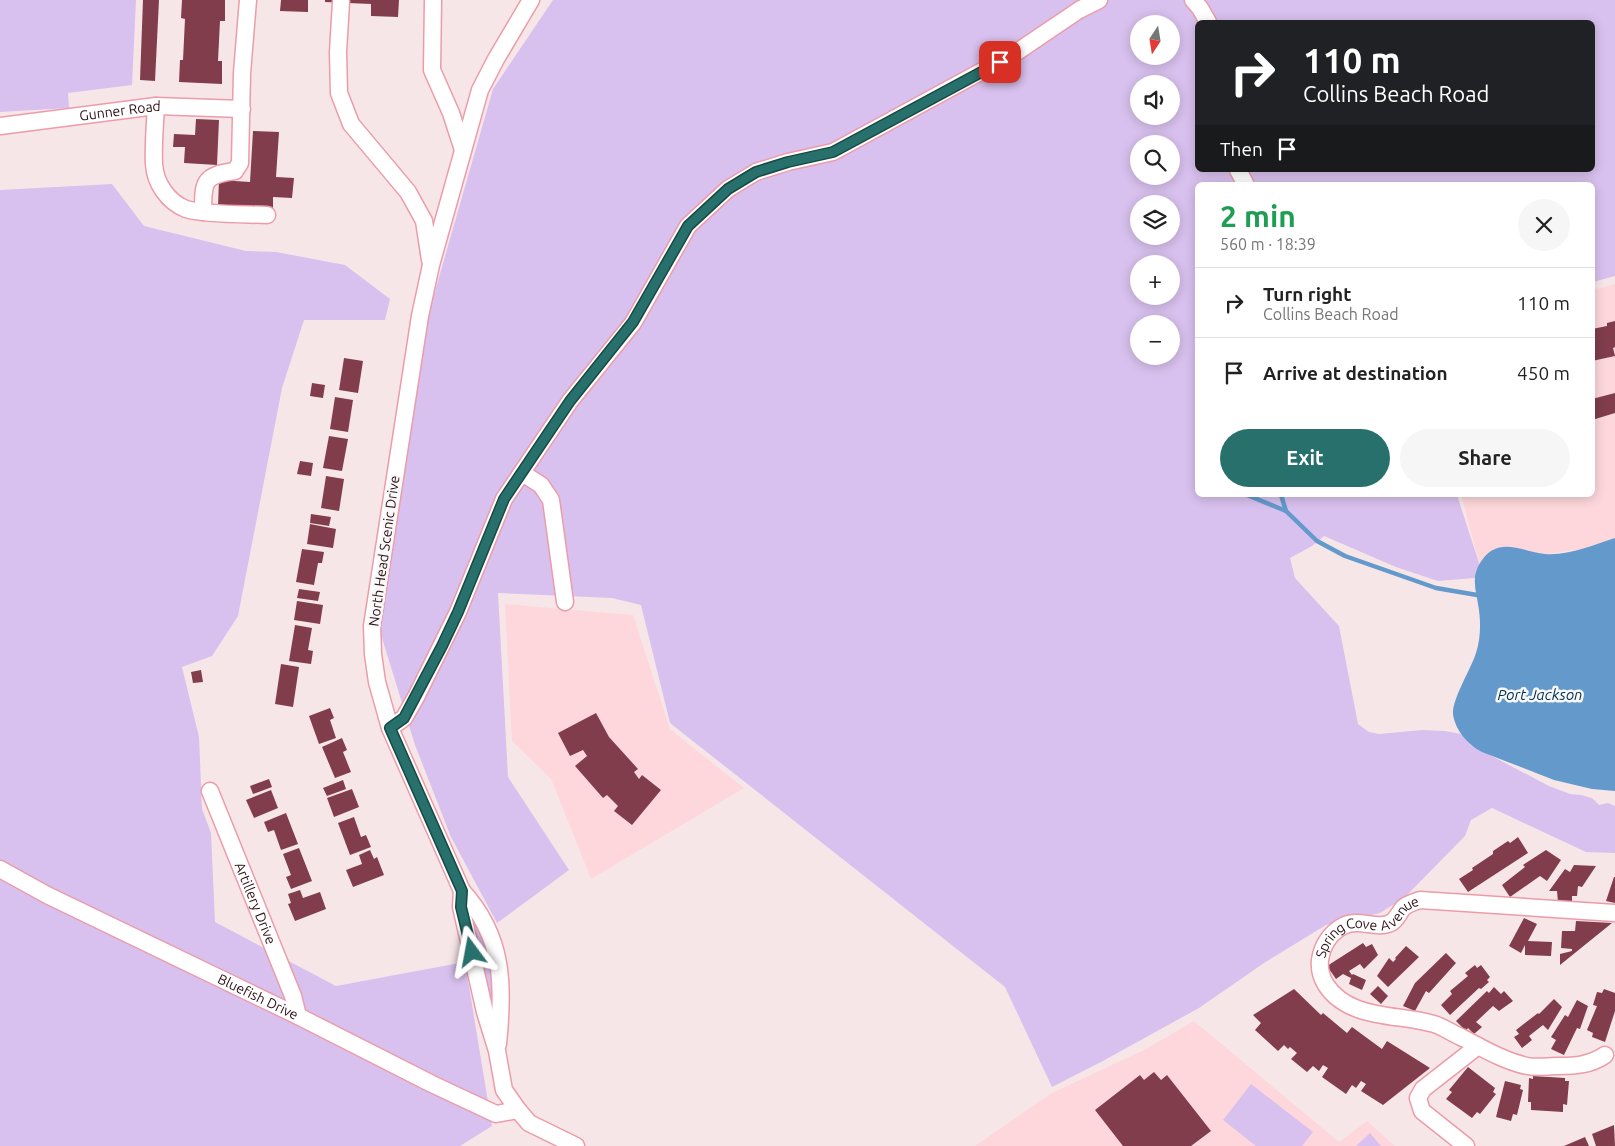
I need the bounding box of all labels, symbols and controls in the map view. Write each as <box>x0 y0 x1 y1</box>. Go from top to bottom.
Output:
north arrow <box>1130 15 1180 65</box>
map controls <box>1130 15 1180 365</box>
icon: right <box>1220 40 1285 105</box>
text: 110 m <box>1303 40 1401 80</box>
pin <box>979 41 1021 83</box>
icon: arrive <box>986 48 1014 76</box>
button: sound <box>1130 75 1180 125</box>
text: Collins Beach Road <box>1303 81 1489 106</box>
street label: Gunner Road <box>78 98 161 124</box>
button: search <box>1130 135 1180 185</box>
icon: arrive <box>1273 135 1301 163</box>
text: Then <box>1220 138 1263 160</box>
button: layers <box>1130 195 1180 245</box>
text: 2 min <box>1220 199 1296 233</box>
button: close <box>1518 199 1570 251</box>
text: 560 m · 18:39 <box>1220 235 1316 253</box>
button: + <box>1130 255 1180 305</box>
text: Turn right <box>1263 283 1351 305</box>
icon: right <box>1220 289 1248 317</box>
text: 110 m <box>1517 292 1570 314</box>
text: Collins Beach Road <box>1263 305 1399 323</box>
button: − <box>1130 315 1180 365</box>
icon: arrive <box>1220 359 1248 387</box>
text: Arrive at destination <box>1263 362 1448 384</box>
text: 450 m <box>1517 362 1570 384</box>
button: Exit <box>1220 429 1390 487</box>
button: Share <box>1400 429 1570 487</box>
street label: North Head Scenic Drive <box>365 475 403 627</box>
water label: Port Jackson <box>1498 686 1582 703</box>
street label: Artillery Drive <box>232 860 279 947</box>
street label: Spring Cove Avenue <box>1313 893 1421 960</box>
position arrow <box>445 925 497 977</box>
street label: Bluefish Drive <box>215 971 301 1023</box>

